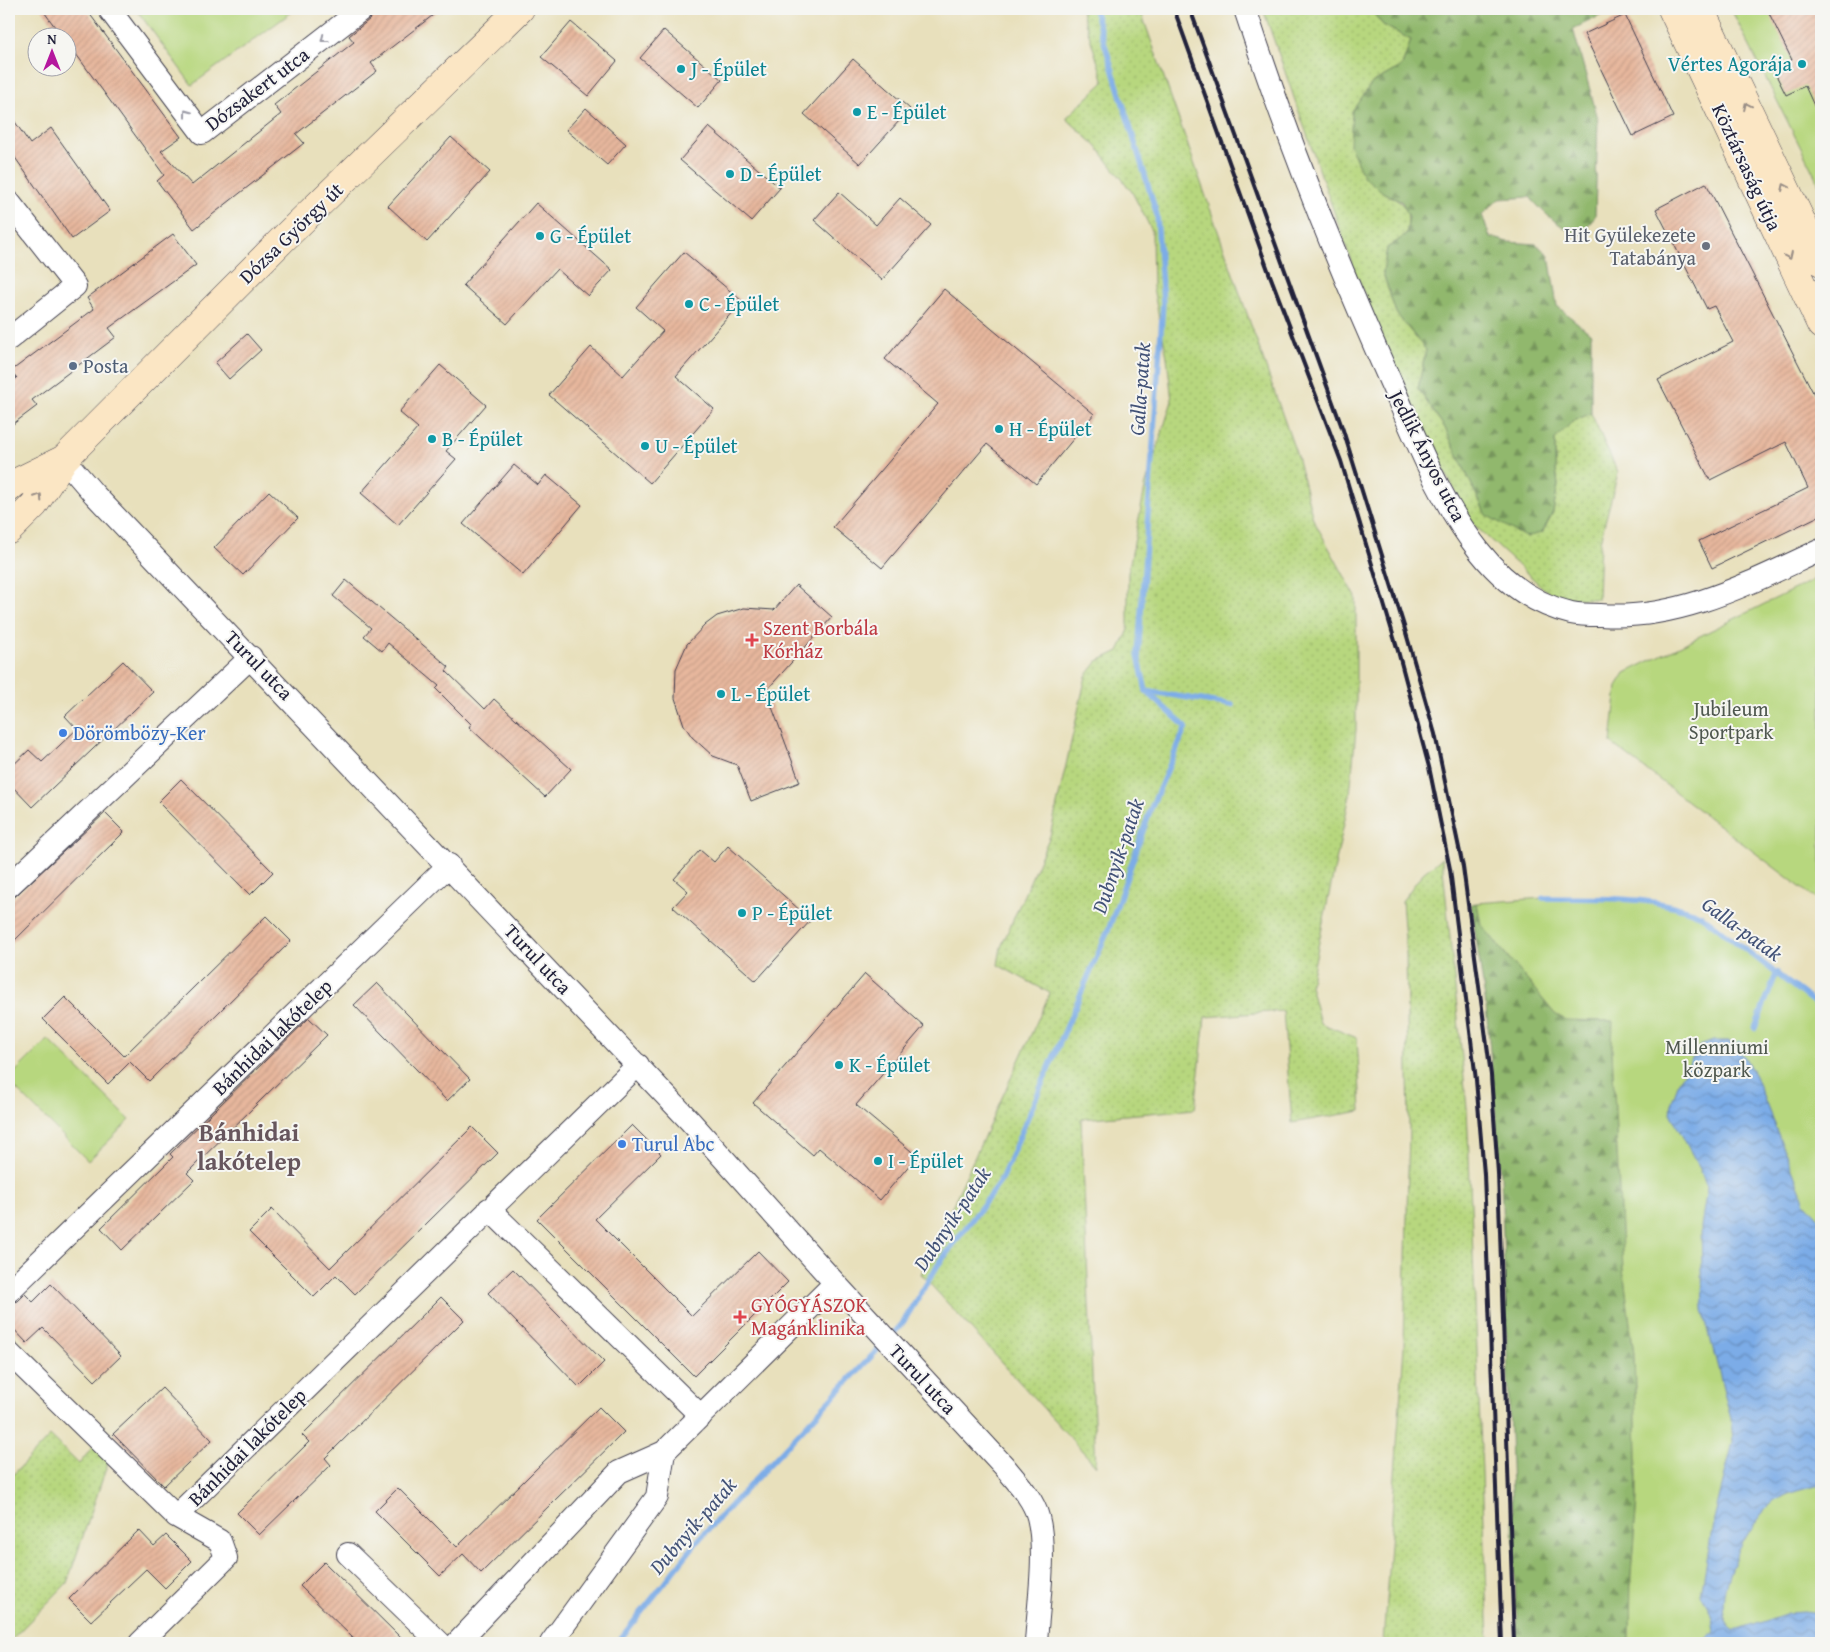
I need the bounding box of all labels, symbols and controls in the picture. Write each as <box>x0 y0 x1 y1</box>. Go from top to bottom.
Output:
north arrow <box>28 28 78 78</box>
text: N <box>47 29 57 49</box>
one-way arrow <box>321 33 330 41</box>
street label: Dózsakert utca <box>199 40 315 137</box>
place label: Vértes Agorája <box>1668 49 1793 78</box>
place label: J - Épület <box>688 54 767 83</box>
marker: Vértes Agorája <box>1796 58 1808 70</box>
marker: J - Épület <box>675 63 687 75</box>
place label: E - Épület <box>867 97 947 126</box>
street label: Köztársaság útja <box>1705 98 1790 236</box>
one-way arrow <box>1743 102 1753 111</box>
marker: E - Épület <box>851 106 863 118</box>
one-way arrow <box>184 110 192 119</box>
place label: D - Épület <box>740 159 822 188</box>
marker: D - Épület <box>724 168 736 180</box>
street label: Dózsa György út <box>232 175 349 290</box>
one-way arrow <box>1781 183 1792 192</box>
place label: Hit Gyülekezete Tatabánya <box>1564 220 1697 272</box>
place label: G - Épület <box>550 221 631 250</box>
marker: G - Épület <box>534 230 546 242</box>
marker: Hit Gyülekezete Tatabánya <box>1700 240 1712 252</box>
one-way arrow <box>1783 251 1793 260</box>
place label: C - Épület <box>699 289 779 318</box>
marker: C - Épület <box>683 298 695 310</box>
water label: Galla-patak <box>1121 341 1158 437</box>
place label: Posta <box>83 351 129 380</box>
marker: Posta <box>67 360 79 372</box>
street label: Jedlik Ányos utca <box>1382 382 1474 527</box>
place label: H - Épület <box>1009 414 1092 443</box>
marker: H - Épület <box>993 423 1005 435</box>
place label: B - Épület <box>442 424 523 453</box>
place label: U - Épület <box>655 431 738 460</box>
marker: B - Épület <box>426 433 438 445</box>
marker: U - Épület <box>639 440 651 452</box>
one-way arrow <box>33 493 43 502</box>
place label: Szent Borbála Kórház <box>763 613 879 665</box>
street label: Turul utca <box>219 623 300 707</box>
marker: Szent Borbála Kórház <box>745 633 759 647</box>
place label: L - Épület <box>731 679 810 708</box>
marker: L - Épület <box>715 688 727 700</box>
park label: Jubileum Sportpark <box>1689 694 1774 746</box>
place label: Dörömbözy-Ker <box>73 718 206 747</box>
marker: Dörömbözy-Ker <box>57 727 69 739</box>
water label: Dubnyik-patak <box>1083 794 1152 918</box>
water label: Galla-patak <box>1695 889 1789 969</box>
place label: P - Épület <box>752 898 832 927</box>
marker: P - Épület <box>736 907 748 919</box>
street label: Turul utca <box>498 917 579 1001</box>
street label: Bánhidai lakótelep <box>205 972 338 1101</box>
park label: Millenniumi közpark <box>1665 1032 1769 1084</box>
place label: K - Épület <box>849 1050 930 1079</box>
marker: K - Épület <box>833 1059 845 1071</box>
district label: Bánhidai lakótelep <box>197 1114 301 1179</box>
place label: Turul Abc <box>632 1129 715 1158</box>
marker: Turul Abc <box>616 1138 628 1150</box>
place label: I - Épület <box>888 1146 964 1175</box>
marker: I - Épület <box>872 1155 884 1167</box>
water label: Dubnyik-patak <box>905 1160 998 1278</box>
place label: GYÓGYÁSZOK Magánklinika <box>751 1290 867 1342</box>
marker: GYÓGYÁSZOK Magánklinika <box>733 1310 747 1324</box>
street label: Turul utca <box>883 1337 964 1421</box>
street label: Bánhidai lakótelep <box>181 1381 312 1512</box>
water label: Dubnyik-patak <box>641 1470 744 1582</box>

